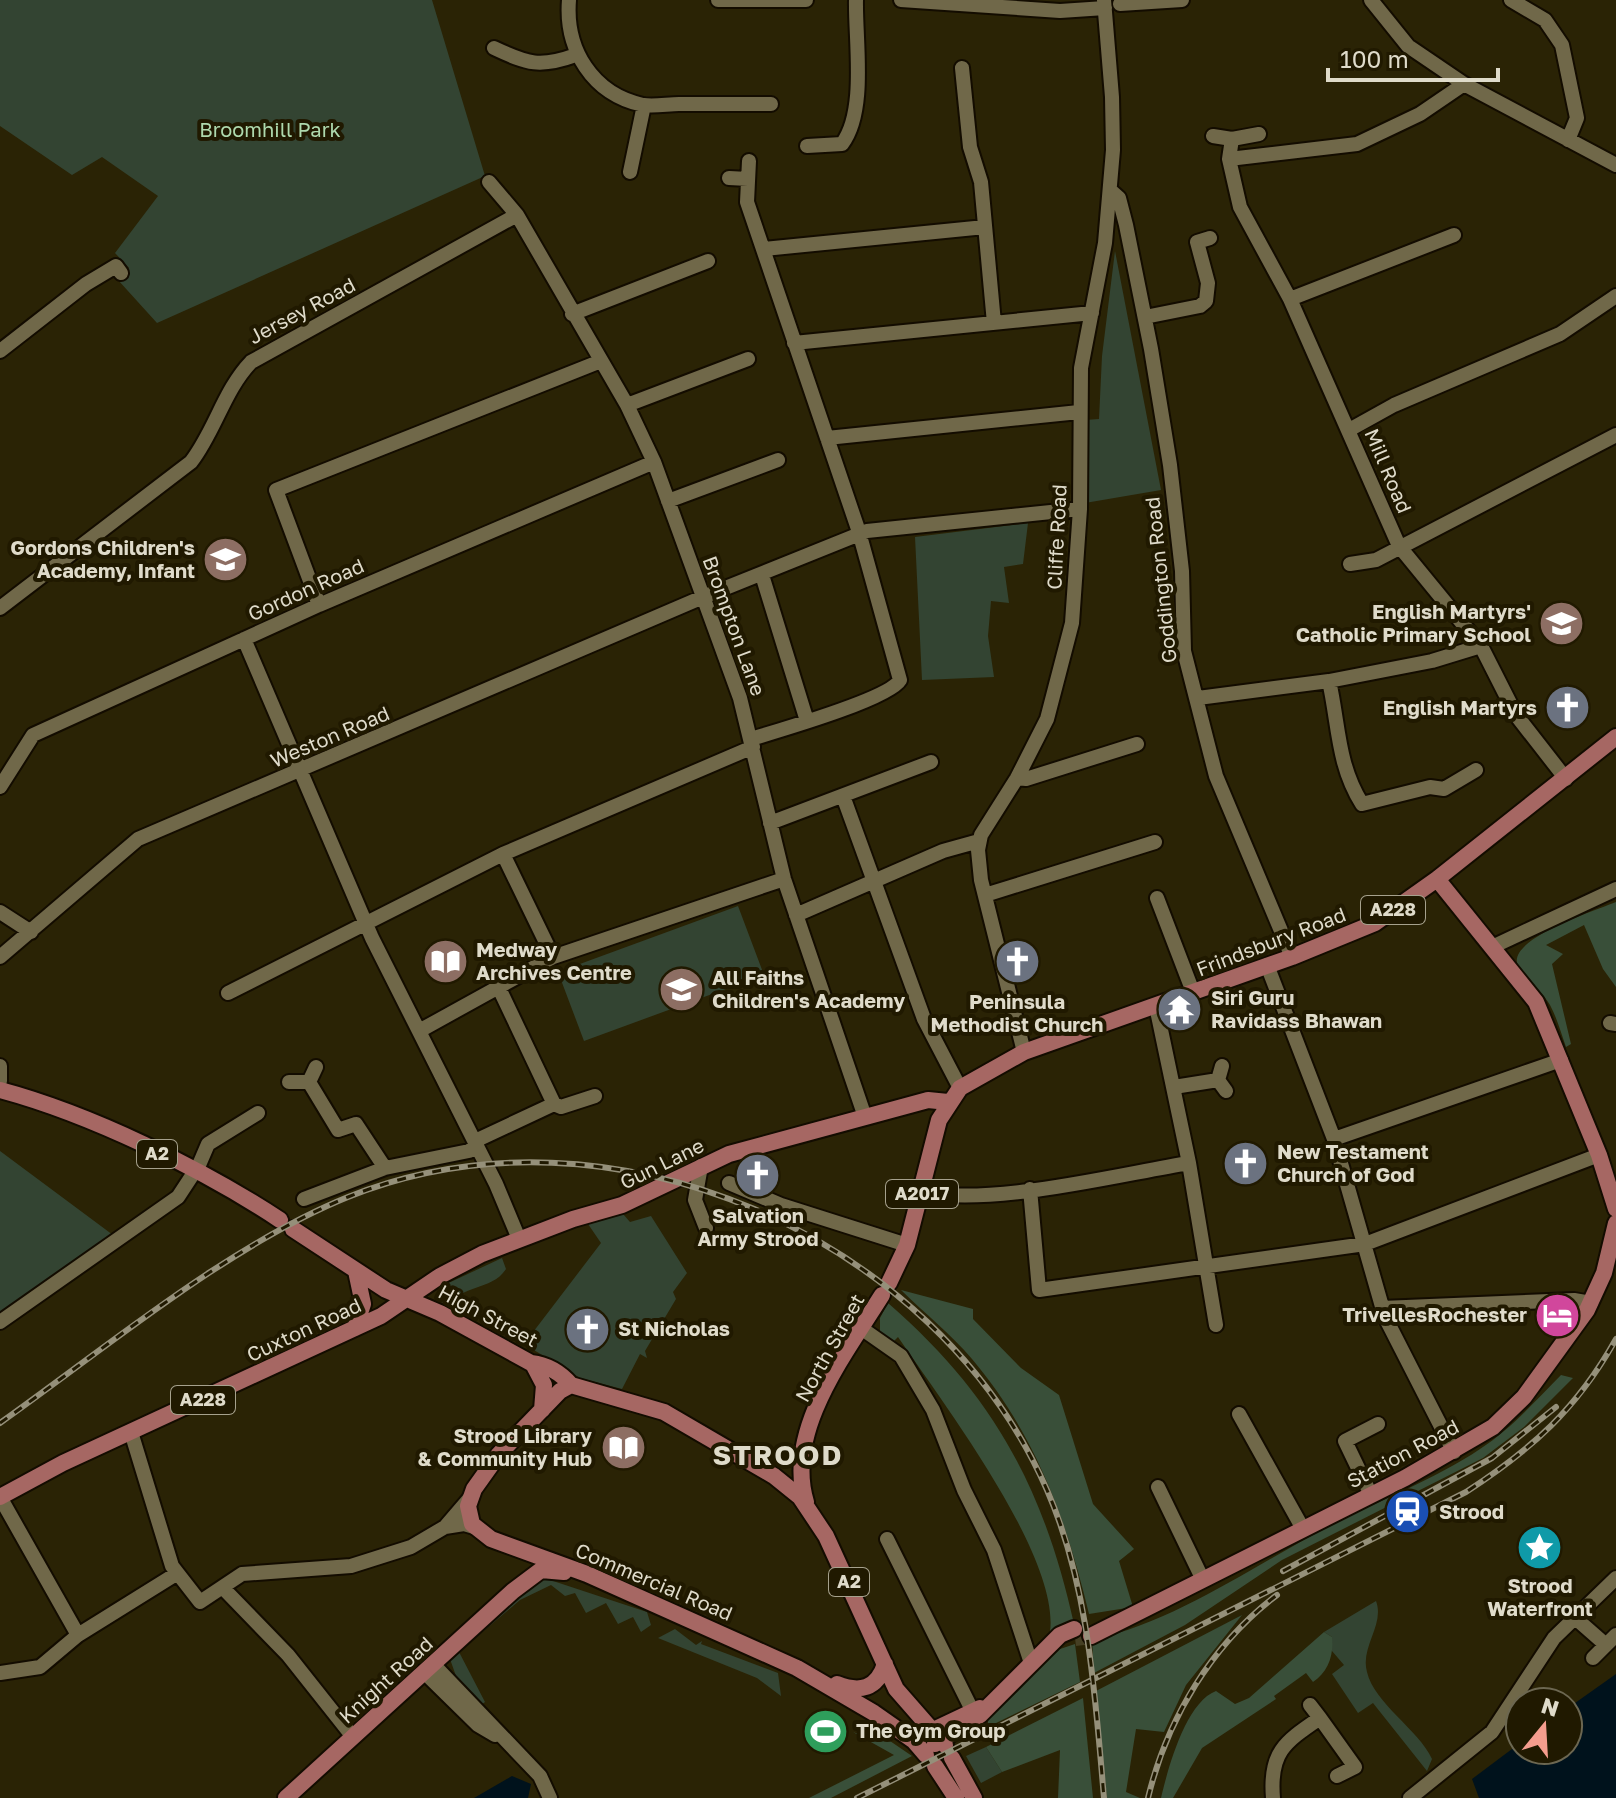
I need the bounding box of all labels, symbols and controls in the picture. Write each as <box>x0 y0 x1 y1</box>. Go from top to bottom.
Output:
scale bar <box>1328 32 1498 82</box>
text: 100 m <box>1340 44 1409 73</box>
park label: Broomhill Park <box>199 117 341 141</box>
street label: Jersey Road <box>244 272 359 348</box>
street label: Mill Road <box>1360 425 1417 516</box>
street label: Cliffe Road <box>1041 484 1071 590</box>
street label: Goddington Road <box>1139 496 1181 664</box>
place label: Gordons Children's Academy, Infant <box>10 535 195 582</box>
school or university icon: Gordons Children's Academy, Infant <box>202 535 250 583</box>
street label: Brompton Lane <box>699 552 771 699</box>
street label: Gordon Road <box>244 553 367 625</box>
place label: English Martyrs' Catholic Primary School <box>1296 599 1531 646</box>
school or university icon: English Martyrs' Catholic Primary School <box>1538 599 1586 647</box>
church icon: English Martyrs <box>1544 684 1592 732</box>
place label: English Martyrs <box>1383 695 1537 719</box>
street label: Weston Road <box>267 700 393 772</box>
road number: A228 <box>1361 896 1425 924</box>
street label: Frindsbury Road <box>1192 902 1349 981</box>
place label: Medway Archives Centre <box>476 937 632 984</box>
library icon: Medway Archives Centre <box>421 938 469 986</box>
church icon: Peninsula Methodist Church <box>993 938 1041 986</box>
place label: All Faiths Children's Academy <box>712 965 905 1012</box>
school or university icon: All Faiths Children's Academy <box>657 966 705 1014</box>
place label: Siri Guru Ravidass Bhawan <box>1211 985 1382 1032</box>
temple icon: Siri Guru Ravidass Bhawan <box>1156 986 1204 1034</box>
place label: Peninsula Methodist Church <box>931 989 1103 1036</box>
street label: Gun Lane <box>616 1133 707 1194</box>
church icon: New Testament Church of God <box>1222 1139 1270 1187</box>
place label: New Testament Church of God <box>1277 1139 1429 1186</box>
road number: A2 <box>137 1140 177 1168</box>
church icon: Salvation Army Strood <box>734 1152 782 1200</box>
road number: A2017 <box>886 1180 958 1208</box>
place label: Salvation Army Strood <box>697 1203 819 1250</box>
street label: High Street <box>435 1279 542 1351</box>
street label: North Street <box>790 1289 869 1406</box>
hotel icon: TrivellesRochester <box>1534 1291 1582 1339</box>
street label: Cuxton Road <box>243 1292 365 1366</box>
place label: TrivellesRochester <box>1342 1302 1527 1326</box>
church icon: St Nicholas <box>563 1305 611 1353</box>
place label: St Nicholas <box>618 1316 730 1340</box>
road number: A228 <box>171 1386 235 1414</box>
street label: Station Road <box>1343 1414 1463 1493</box>
place label: Strood Library & Community Hub <box>418 1423 592 1470</box>
library icon: Strood Library & Community Hub <box>599 1423 647 1471</box>
district label: STROOD <box>712 1438 844 1471</box>
station icon: Strood <box>1384 1488 1432 1536</box>
place label: Strood <box>1439 1499 1504 1523</box>
place icon: Strood Waterfront <box>1516 1523 1564 1571</box>
street label: Commercial Road <box>572 1537 736 1625</box>
road number: A2 <box>829 1568 869 1596</box>
place label: Strood Waterfront <box>1487 1573 1593 1620</box>
street label: Knight Road <box>334 1631 437 1728</box>
north arrow <box>1504 1686 1584 1766</box>
text: N <box>1538 1691 1562 1722</box>
sports icon: The Gym Group <box>801 1707 849 1755</box>
place label: The Gym Group <box>856 1718 1006 1742</box>

